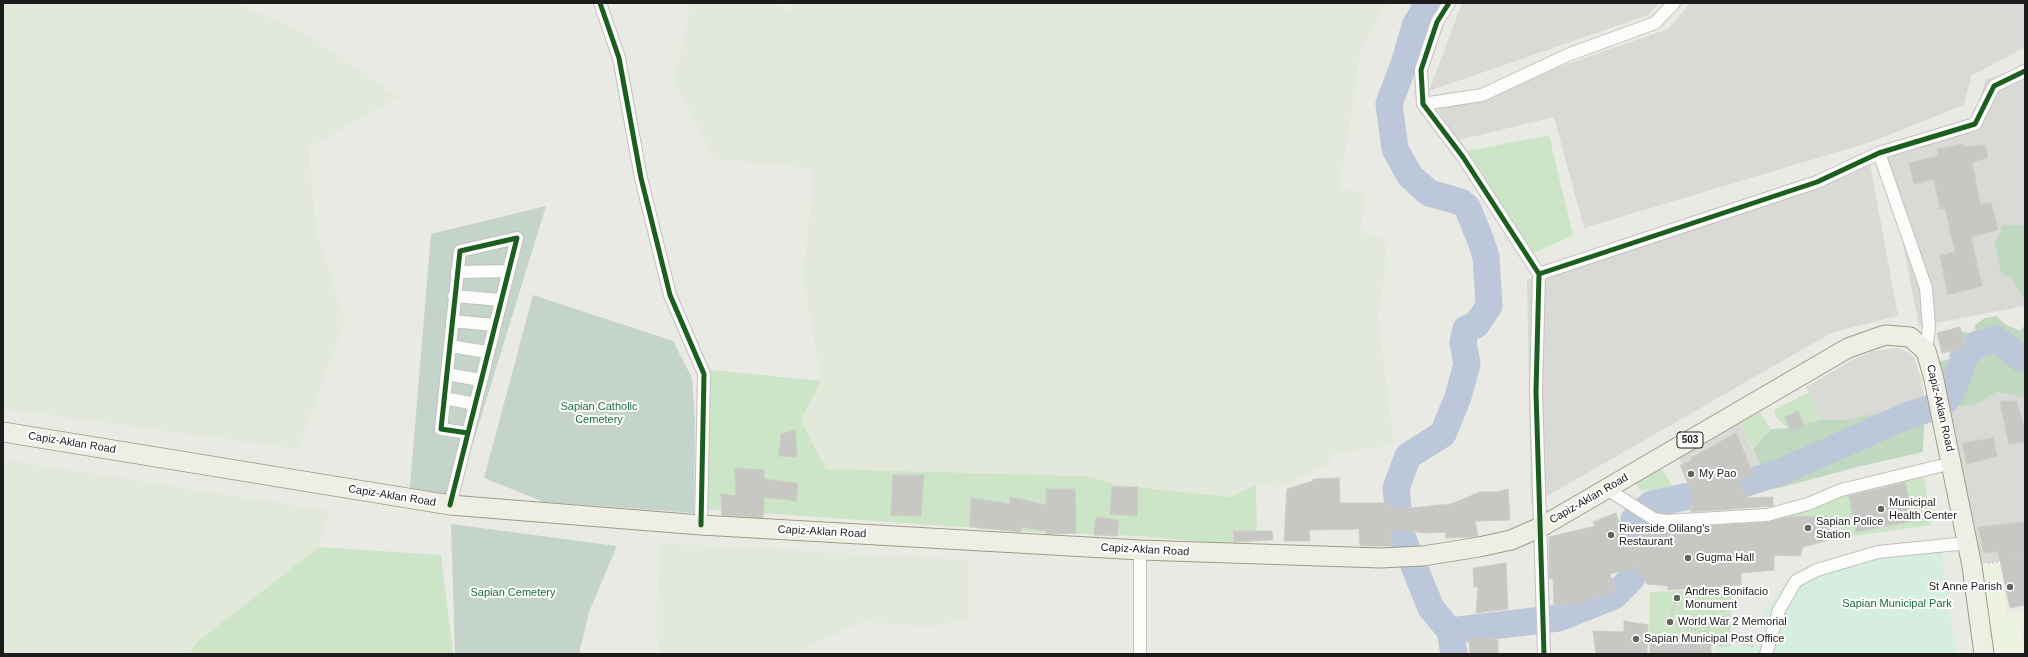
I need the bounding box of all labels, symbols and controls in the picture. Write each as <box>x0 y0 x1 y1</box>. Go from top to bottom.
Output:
street label: Capiz-Aklan Road <box>1924 363 1956 453</box>
park label: Sapian Catholic Cemetery <box>560 400 638 426</box>
street label: Capiz-Aklan Road <box>27 430 117 456</box>
road number: 503 <box>1677 432 1703 448</box>
place label: My Pao <box>1699 467 1736 481</box>
marker: My Pao <box>1686 469 1696 479</box>
street label: Capiz-Aklan Road <box>1547 471 1631 527</box>
street label: Capiz-Aklan Road <box>347 483 437 509</box>
place label: Municipal Health Center <box>1889 496 1957 522</box>
marker: Municipal Health Center <box>1876 504 1886 514</box>
place label: Sapian Police Station <box>1816 515 1883 541</box>
place label: Riverside Olilang's Restaurant <box>1619 522 1710 548</box>
street label: Capiz-Aklan Road <box>777 523 867 541</box>
marker: Sapian Police Station <box>1803 523 1813 533</box>
marker: Riverside Olilang's Restaurant <box>1606 530 1616 540</box>
street label: Capiz-Aklan Road <box>1100 541 1190 559</box>
place label: Gugma Hall <box>1696 551 1754 565</box>
marker: Gugma Hall <box>1683 553 1693 563</box>
place label: St Anne Parish <box>1929 580 2002 594</box>
marker: St Anne Parish <box>2005 582 2015 592</box>
place label: Andres Bonifacio Monument <box>1685 585 1768 611</box>
park label: Sapian Cemetery <box>471 586 555 600</box>
marker: Andres Bonifacio Monument <box>1672 593 1682 603</box>
park label: Sapian Municipal Park <box>1842 597 1952 611</box>
place label: World War 2 Memorial <box>1678 615 1787 629</box>
marker: World War 2 Memorial <box>1665 617 1675 627</box>
place label: Sapian Municipal Post Office <box>1644 632 1784 646</box>
marker: Sapian Municipal Post Office <box>1631 634 1641 644</box>

